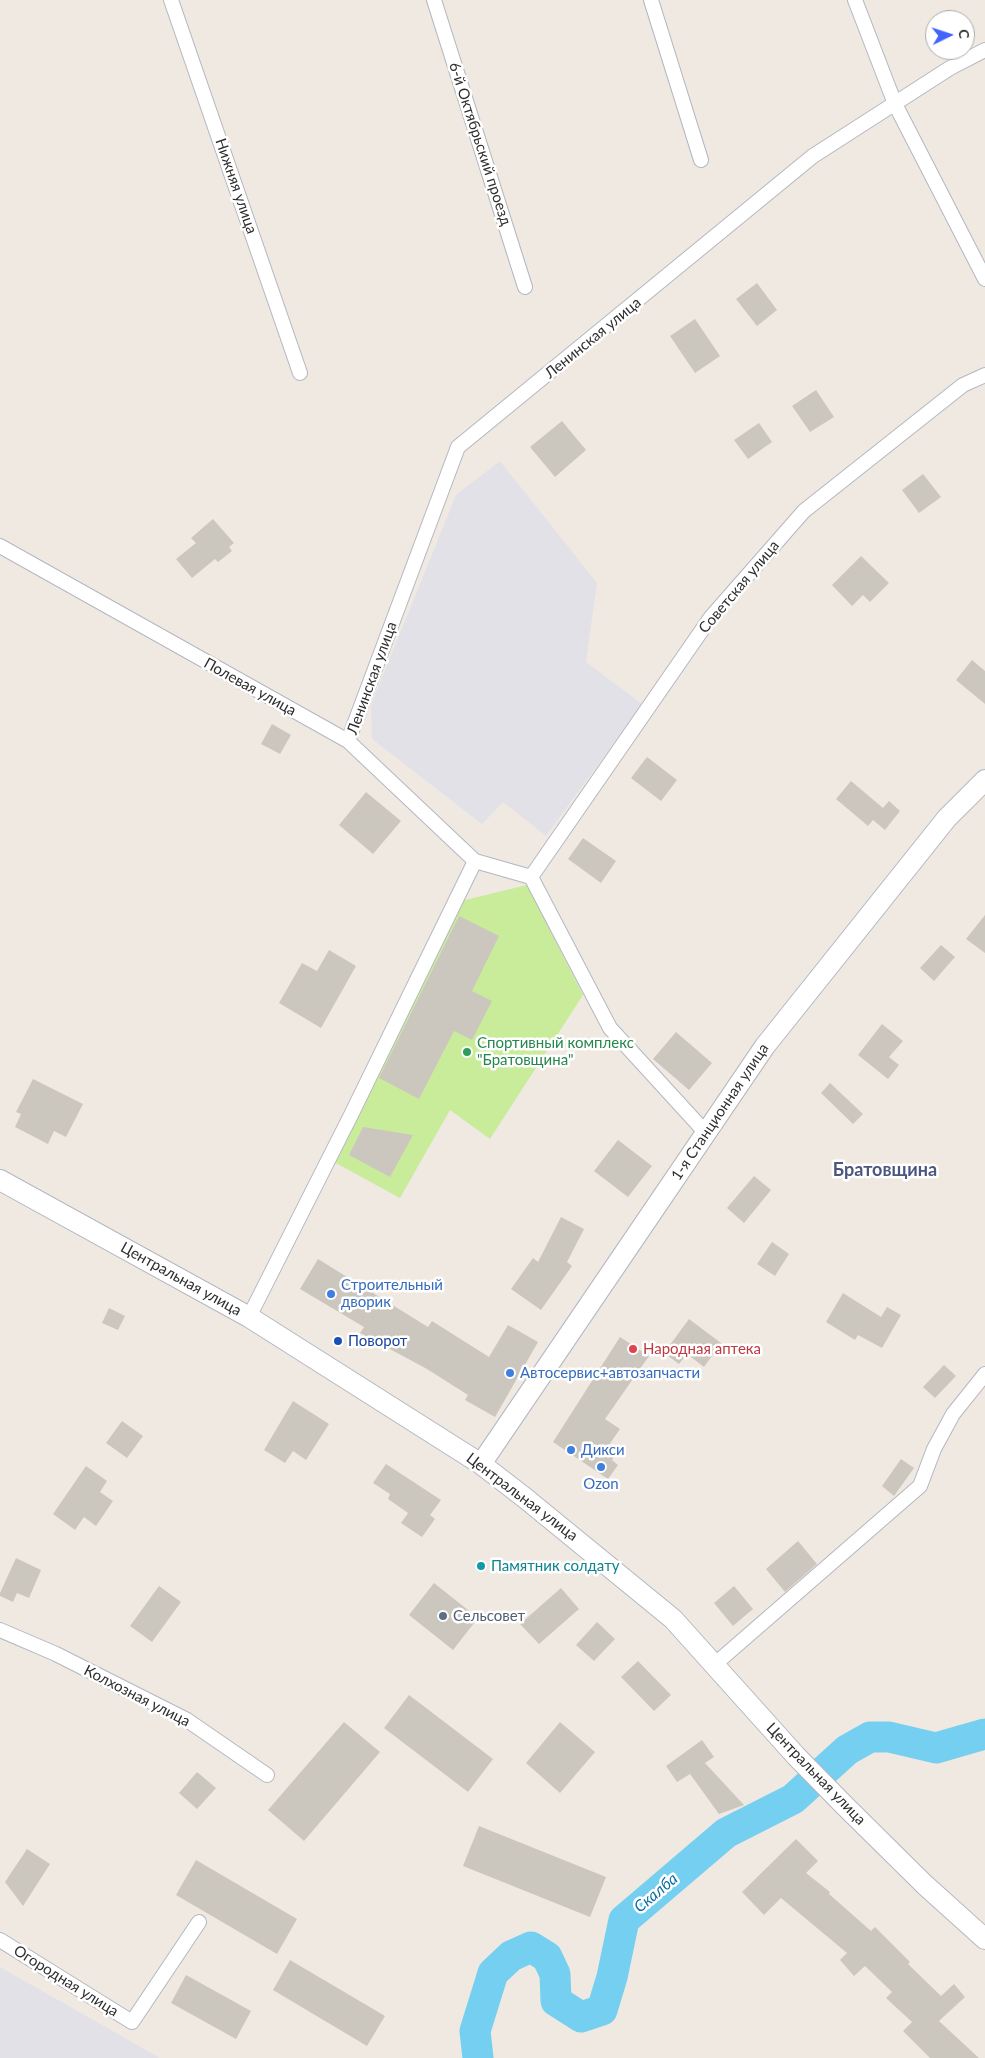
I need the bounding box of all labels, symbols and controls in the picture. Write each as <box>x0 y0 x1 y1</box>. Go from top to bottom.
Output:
north arrow <box>925 10 975 60</box>
text: С <box>956 29 973 39</box>
street label: 6-й Октябрьский проезд <box>445 60 515 228</box>
street label: Нижняя улица <box>211 136 261 236</box>
street label: Ленинская улица <box>541 294 645 382</box>
street label: Советская улица <box>695 537 783 637</box>
street label: Ленинская улица <box>343 619 401 737</box>
street label: Полевая улица <box>201 654 299 720</box>
place label: Спортивный комплекс "Братовщина" <box>477 1034 634 1069</box>
street label: 1-я Станционная улица <box>667 1040 773 1184</box>
marker: Спортивный комплекс "Братовщина" <box>461 1046 473 1058</box>
district label: Братовщина <box>833 1159 937 1181</box>
street label: Центральная улица <box>118 1238 244 1320</box>
place label: Строительный дворик <box>341 1276 443 1311</box>
marker: Строительный дворик <box>325 1288 337 1300</box>
place label: Поворот <box>348 1332 407 1350</box>
marker: Поворот <box>332 1335 344 1347</box>
place label: Народная аптека <box>643 1340 761 1358</box>
marker: Народная аптека <box>627 1343 639 1355</box>
place label: Автосервис+автозапчасти <box>520 1364 700 1382</box>
marker: Автосервис+автозапчасти <box>504 1367 516 1379</box>
place label: Дикси <box>581 1441 625 1459</box>
marker: Дикси <box>565 1444 577 1456</box>
street label: Центральная улица <box>463 1449 581 1545</box>
marker: Ozon <box>595 1461 607 1473</box>
place label: Ozon <box>583 1475 619 1493</box>
place label: Памятник солдату <box>491 1557 619 1575</box>
marker: Памятник солдату <box>475 1560 487 1572</box>
place label: Сельсовет <box>453 1607 525 1625</box>
marker: Сельсовет <box>437 1610 449 1622</box>
street label: Колхозная улица <box>81 1661 193 1731</box>
street label: Центральная улица <box>763 1719 869 1829</box>
water label: Скалба <box>630 1869 682 1917</box>
street label: Огородная улица <box>10 1942 122 2020</box>

